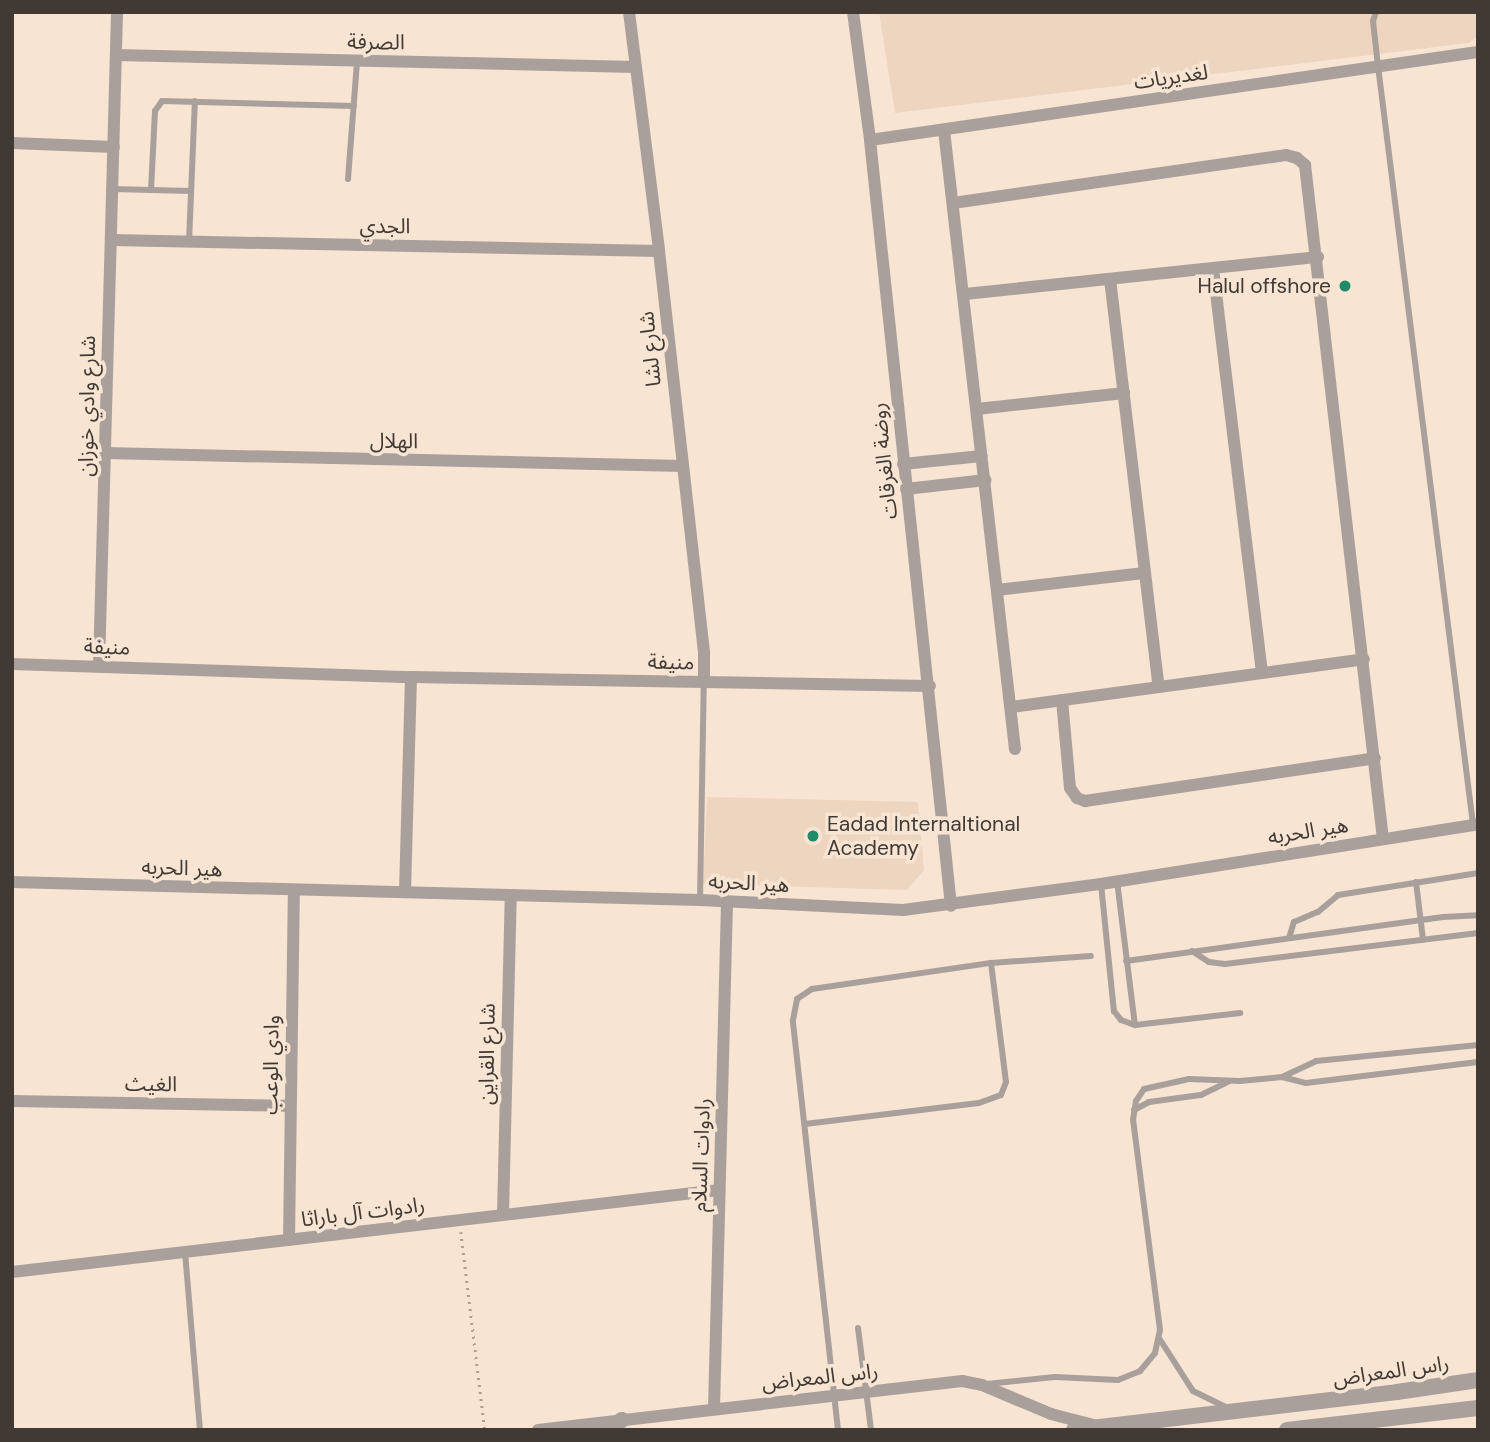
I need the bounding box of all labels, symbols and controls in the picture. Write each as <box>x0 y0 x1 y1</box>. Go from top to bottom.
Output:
street label: الصرفة <box>347 29 405 55</box>
street label: لغديريات <box>1132 59 1210 95</box>
street label: الجدي <box>359 213 411 239</box>
place label: Halul offshore <box>1198 273 1331 299</box>
marker: Halul offshore <box>1337 278 1353 294</box>
street label: شارع لشا <box>634 310 666 388</box>
street label: شارع وادي خوزان <box>73 335 101 477</box>
street label: روضة الغرقات <box>865 401 903 521</box>
street label: الهلال <box>370 428 418 454</box>
street label: منيفة <box>83 634 131 660</box>
street label: منيفة <box>647 649 695 675</box>
place label: Eadad Internaltional Academy <box>827 811 1020 861</box>
street label: هير الحربه <box>1266 812 1350 850</box>
marker: Eadad Internaltional Academy <box>805 828 821 844</box>
street label: هير الحربه <box>141 854 223 882</box>
street label: هير الحربه <box>708 868 790 898</box>
street label: شارع القراين <box>474 1003 500 1105</box>
street label: وادي الوعب <box>258 1015 284 1115</box>
street label: الغيث <box>125 1071 177 1097</box>
street label: رادوات السلام <box>686 1098 716 1212</box>
street label: رادوات آل باراثا <box>300 1192 426 1232</box>
street label: راس المعراض <box>1331 1350 1451 1392</box>
street label: راس المعراض <box>761 1358 879 1396</box>

